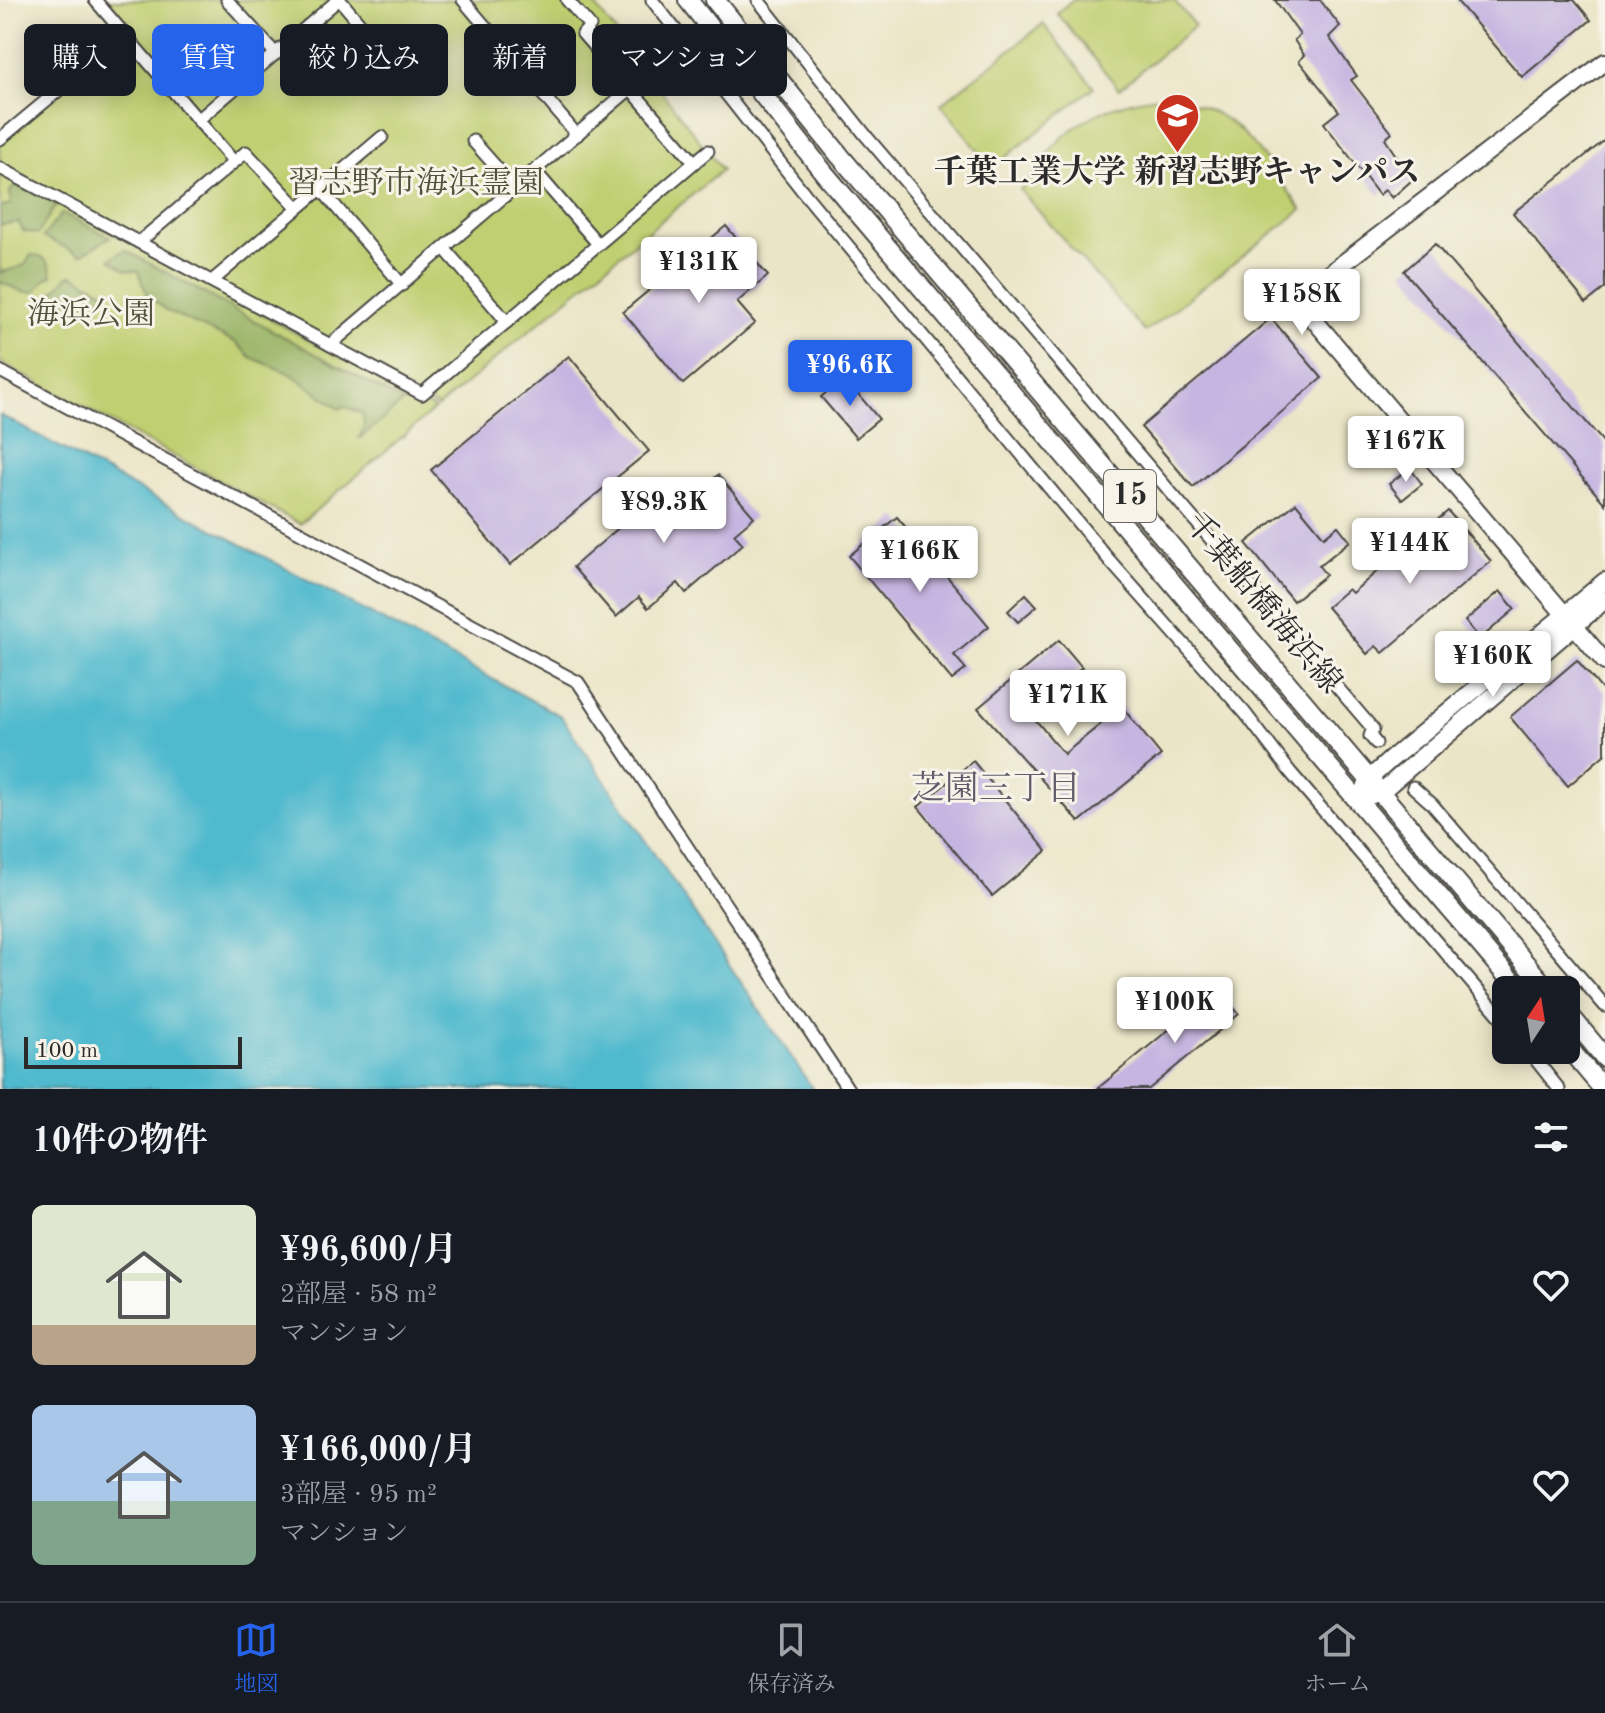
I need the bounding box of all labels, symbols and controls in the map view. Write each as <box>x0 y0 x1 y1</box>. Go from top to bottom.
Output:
chip: 購入 <box>24 24 136 96</box>
chip: 賃貸 <box>152 24 264 96</box>
chip: 絞り込み <box>280 24 448 96</box>
chip: 新着 <box>464 24 576 96</box>
chip: マンション <box>592 24 787 96</box>
school or university icon: 千葉工業大学 新習志野キャンパス <box>1153 91 1201 154</box>
place label: 千葉工業大学 新習志野キャンパス <box>934 154 1420 190</box>
park label: 習志野市海浜霊園 <box>288 166 544 201</box>
pin: ¥131K <box>643 237 755 305</box>
text: ¥131K <box>659 250 739 276</box>
pin: ¥158K <box>1246 269 1358 337</box>
text: ¥158K <box>1262 282 1342 308</box>
park label: 海浜公園 <box>27 297 155 332</box>
pin: ¥96.6K <box>785 340 915 408</box>
text: ¥96.6K <box>806 353 894 379</box>
pin: ¥167K <box>1350 416 1462 484</box>
text: ¥167K <box>1366 429 1446 455</box>
road number: 15 <box>1104 470 1156 522</box>
pin: ¥89.3K <box>599 477 729 545</box>
text: ¥89.3K <box>620 490 708 516</box>
street label: 千葉船橋海浜線 <box>1178 505 1349 700</box>
pin: ¥144K <box>1354 518 1466 586</box>
pin: ¥166K <box>864 526 976 594</box>
text: ¥144K <box>1370 531 1450 557</box>
text: ¥166K <box>880 539 960 565</box>
pin: ¥160K <box>1437 631 1549 699</box>
text: ¥160K <box>1453 644 1533 670</box>
pin: ¥171K <box>1012 670 1124 738</box>
text: ¥171K <box>1028 683 1108 709</box>
district label: 芝園三丁目 <box>911 770 1081 807</box>
north arrow <box>1492 976 1580 1064</box>
map controls <box>1492 976 1580 1064</box>
pin: ¥100K <box>1119 977 1231 1045</box>
text: ¥100K <box>1135 990 1215 1016</box>
scale bar <box>24 1033 242 1069</box>
text: 100 m <box>36 1040 98 1062</box>
icon: filters <box>1529 1115 1573 1159</box>
text: 10件の物件 <box>32 1125 207 1159</box>
text: ¥96,600/月 <box>280 1234 457 1268</box>
icon: home <box>96 1237 192 1333</box>
icon: heart <box>1529 1263 1573 1307</box>
text: 2部屋 · 58 m² <box>280 1282 437 1308</box>
text: マンション <box>280 1321 409 1347</box>
text: ¥166,000/月 <box>280 1434 477 1468</box>
icon: home <box>96 1437 192 1533</box>
icon: heart <box>1529 1463 1573 1507</box>
text: 3部屋 · 95 m² <box>280 1482 437 1508</box>
text: マンション <box>280 1521 409 1547</box>
tab: 地図 <box>234 1618 279 1699</box>
tab: 保存済み <box>747 1618 836 1699</box>
tab: ホーム <box>1304 1618 1371 1699</box>

